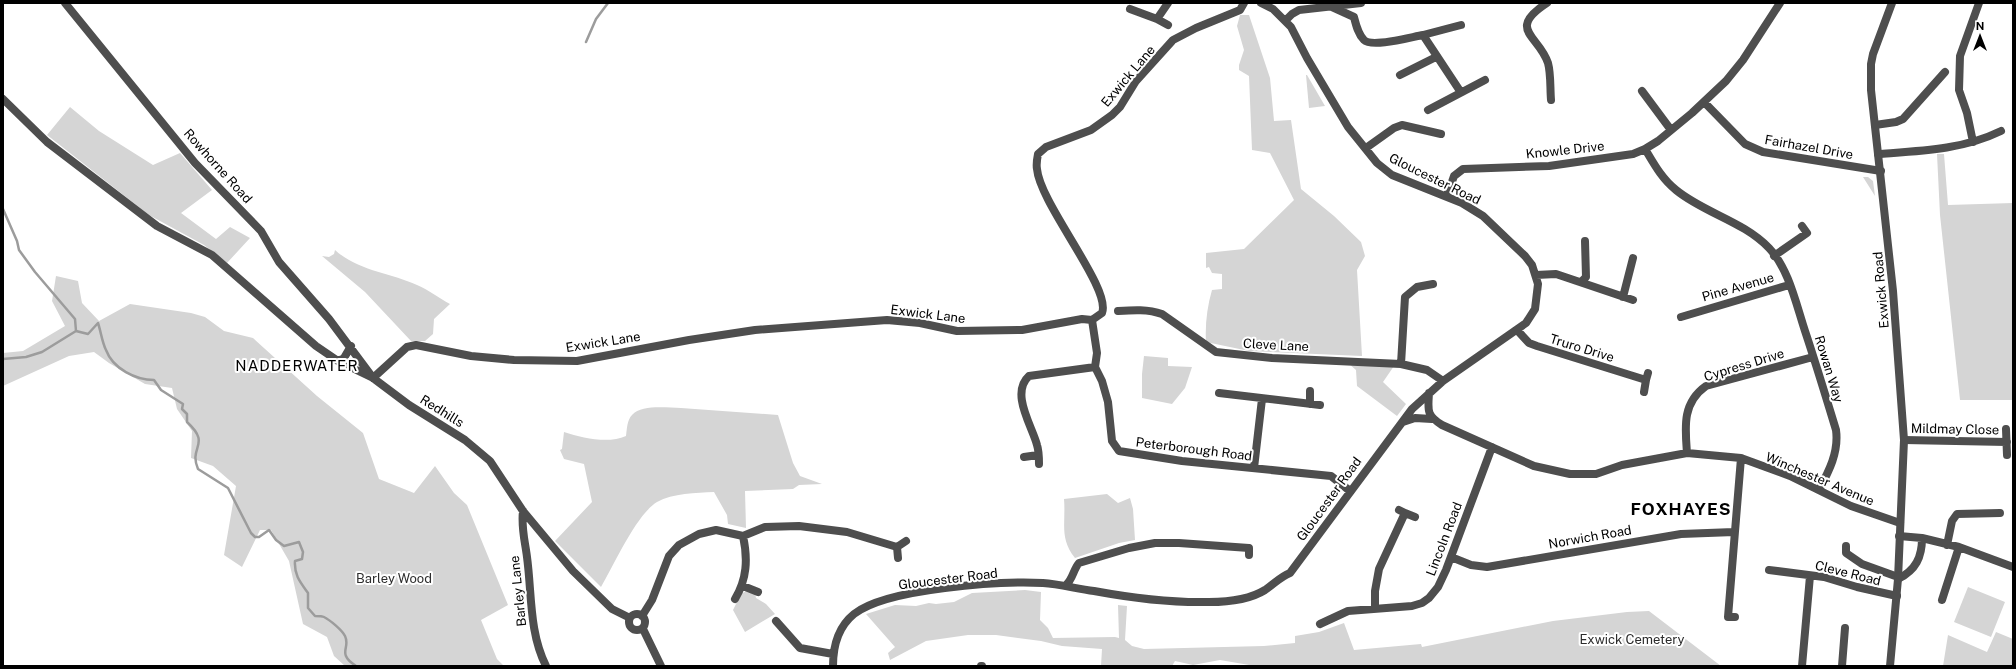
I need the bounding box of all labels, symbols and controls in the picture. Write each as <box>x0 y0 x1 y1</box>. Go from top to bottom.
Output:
north arrow <box>1960 16 2000 56</box>
text: N <box>1976 20 1984 32</box>
street label: Exwick Lane <box>1098 42 1158 110</box>
street label: Rowhorne Road <box>181 126 255 206</box>
street label: Fairhazel Drive <box>1764 132 1854 162</box>
street label: Knowle Drive <box>1525 138 1605 162</box>
street label: Gloucester Road <box>1387 150 1483 208</box>
street label: Exwick Road <box>1870 251 1892 329</box>
street label: Pine Avenue <box>1700 270 1776 304</box>
street label: Exwick Lane <box>890 302 966 326</box>
street label: Exwick Lane <box>565 329 641 355</box>
street label: Truro Drive <box>1548 331 1616 365</box>
street label: Rowan Way <box>1812 334 1846 404</box>
street label: Cleve Lane <box>1243 336 1309 354</box>
street label: Cypress Drive <box>1702 346 1786 384</box>
district label: NADDERWATER <box>235 357 359 374</box>
street label: Redhills <box>417 392 467 430</box>
street label: Mildmay Close <box>1911 421 1999 437</box>
street label: Peterborough Road <box>1135 434 1253 464</box>
street label: Winchester Avenue <box>1763 449 1877 509</box>
street label: Gloucester Road <box>1294 454 1364 544</box>
district label: FOXHAYES <box>1630 499 1732 519</box>
street label: Lincoln Road <box>1423 500 1465 578</box>
street label: Norwich Road <box>1547 522 1633 552</box>
street label: Barley Lane <box>507 555 529 627</box>
street label: Cleve Road <box>1813 558 1883 588</box>
street label: Gloucester Road <box>897 565 999 593</box>
park label: Barley Wood <box>356 571 432 586</box>
park label: Exwick Cemetery <box>1579 632 1685 647</box>

